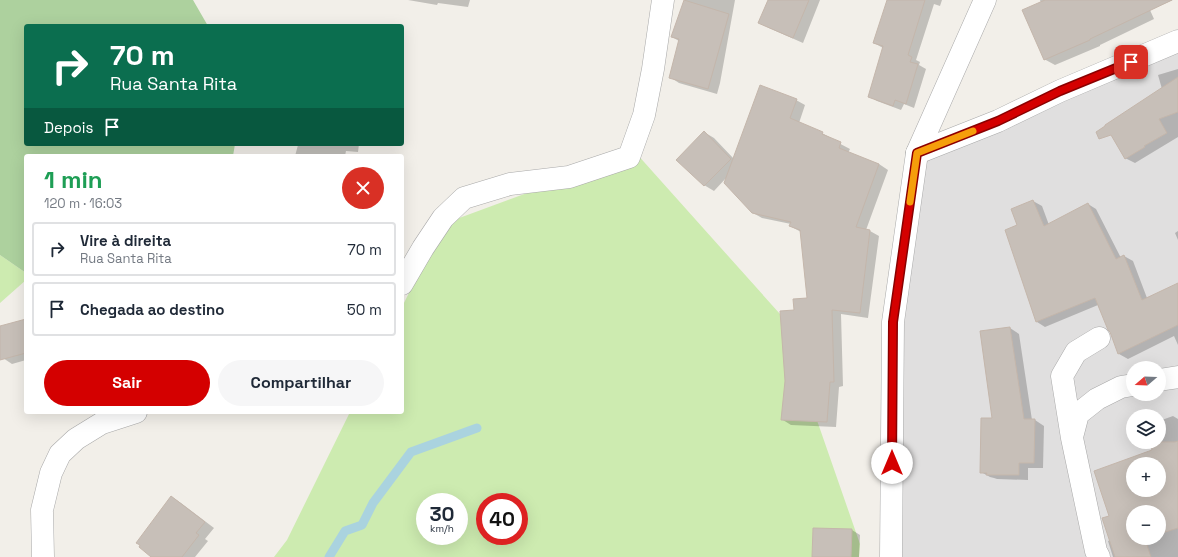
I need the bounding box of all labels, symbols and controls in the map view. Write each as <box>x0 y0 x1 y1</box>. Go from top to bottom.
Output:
text: 70 m <box>110 37 175 73</box>
icon: right <box>44 40 96 92</box>
pin <box>1114 45 1148 79</box>
icon: arrive <box>1120 51 1142 73</box>
text: Rua Santa Rita <box>110 72 237 95</box>
icon: arrive <box>101 116 123 138</box>
text: Depois <box>44 118 93 137</box>
text: 1 min <box>44 164 103 195</box>
button: close <box>342 167 384 209</box>
text: 120 m · 16:03 <box>44 195 122 212</box>
text: Vire à direita <box>80 231 171 250</box>
icon: right <box>46 238 68 260</box>
text: 70 m <box>347 240 382 259</box>
text: Rua Santa Rita <box>80 250 172 267</box>
icon: arrive <box>46 298 68 320</box>
text: Chegada ao destino <box>80 300 224 319</box>
text: 50 m <box>347 300 382 319</box>
button: Sair <box>44 360 210 406</box>
button: Compartilhar <box>218 360 384 406</box>
north arrow <box>1126 361 1166 401</box>
map controls <box>1126 361 1166 545</box>
button: layers <box>1126 409 1166 449</box>
position arrow <box>871 442 913 484</box>
button: + <box>1126 457 1166 497</box>
speed limit sign: 40 <box>476 493 528 545</box>
text: 30 <box>429 501 455 527</box>
button: − <box>1126 505 1166 545</box>
text: km/h <box>430 522 454 535</box>

